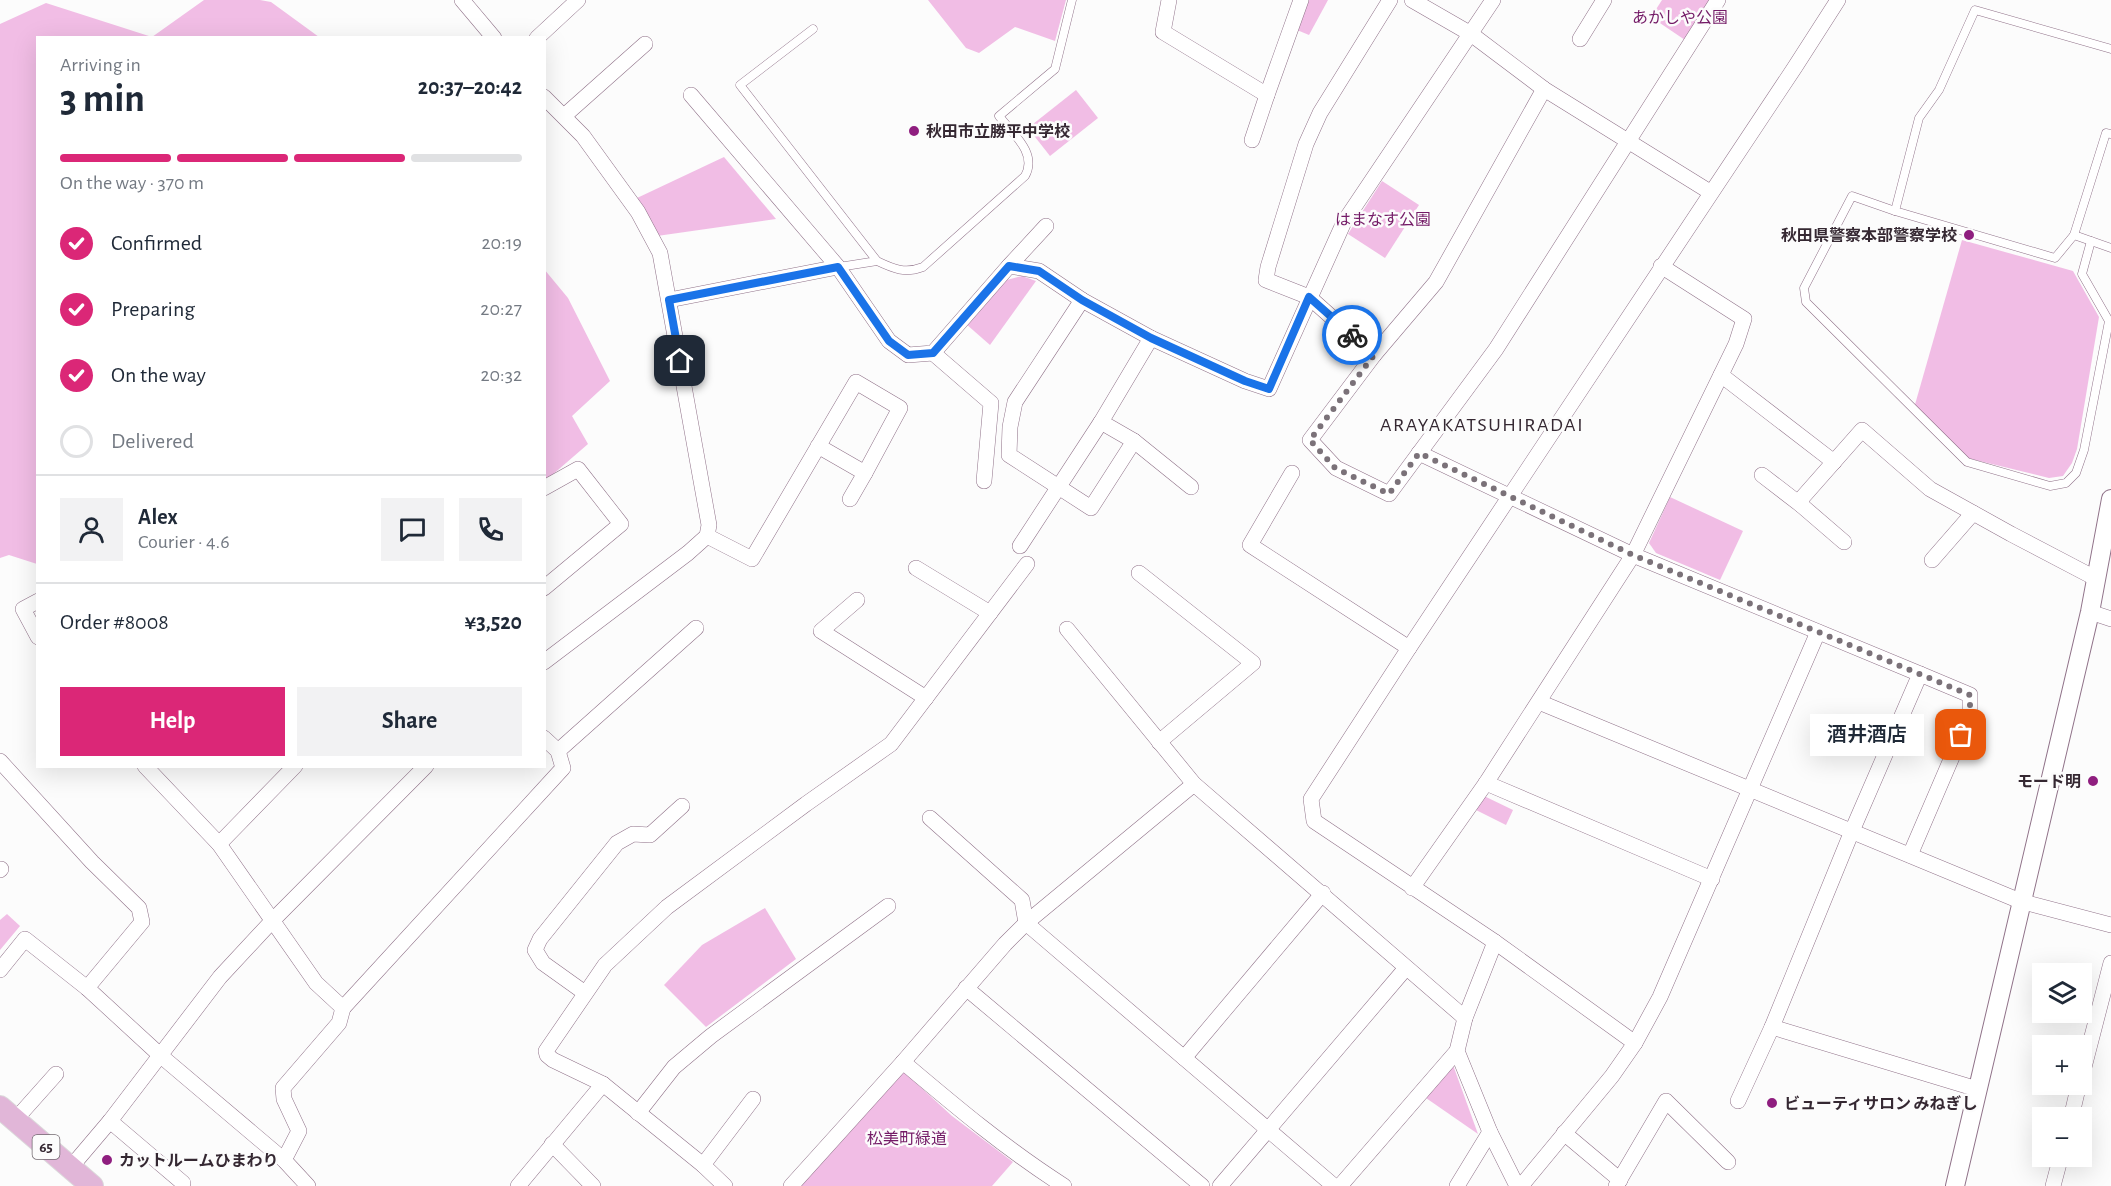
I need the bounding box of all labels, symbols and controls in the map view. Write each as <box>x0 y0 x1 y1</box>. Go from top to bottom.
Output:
park label: あかしや公園 <box>1632 9 1728 26</box>
text: Arriving in <box>60 55 141 75</box>
text: 20:37–20:42 <box>418 76 522 98</box>
text: 3 min <box>60 80 145 119</box>
place label: 秋田市立勝平中学校 <box>926 123 1070 140</box>
marker: 秋田市立勝平中学校 <box>907 124 921 138</box>
text: On the way · 370 m <box>60 173 204 193</box>
park label: はまなす公園 <box>1335 211 1431 228</box>
icon: check <box>60 227 93 260</box>
place label: 秋田県警察本部警察学校 <box>1781 227 1957 244</box>
marker: 秋田県警察本部警察学校 <box>1962 228 1976 242</box>
text: Confirmed <box>111 232 202 254</box>
text: 20:19 <box>481 233 522 253</box>
icon: check <box>60 293 93 326</box>
text: Preparing <box>111 298 195 320</box>
text: 20:27 <box>480 299 522 319</box>
courier <box>1322 305 1382 365</box>
icon: bike <box>1336 319 1369 352</box>
pin <box>654 335 705 386</box>
icon: home <box>663 344 696 377</box>
icon: check <box>60 359 93 392</box>
text: On the way <box>111 364 206 386</box>
text: 20:32 <box>480 365 522 385</box>
district label: ARAYAKATSUHIRADAI <box>1380 415 1584 435</box>
text: Delivered <box>111 430 194 452</box>
button: person <box>60 498 123 561</box>
button: chat <box>381 498 444 561</box>
button: phone <box>459 498 522 561</box>
text: Alex <box>138 506 178 528</box>
text: Courier · 4.6 <box>138 532 230 552</box>
text: Order #8008 <box>60 611 169 633</box>
text: ¥3,520 <box>465 611 522 633</box>
button: Help <box>60 687 285 756</box>
button: Share <box>297 687 522 756</box>
pin <box>1935 709 1986 760</box>
callout: 酒井酒店 <box>1811 714 1925 756</box>
icon: bag <box>1944 718 1977 751</box>
text: 酒井酒店 <box>1827 725 1907 745</box>
place label: モード明 <box>2017 774 2081 790</box>
marker: モード明 <box>2086 774 2100 788</box>
map controls <box>2032 963 2092 1167</box>
button: layers <box>2032 963 2092 1023</box>
button: + <box>2032 1035 2092 1095</box>
place label: ビューティサロン みねぎし <box>1784 1095 1977 1112</box>
marker: ビューティサロン みねぎし <box>1765 1096 1779 1110</box>
button: − <box>2032 1107 2092 1167</box>
park label: 松美町緑道 <box>867 1130 947 1147</box>
road number: 65 <box>32 1135 60 1159</box>
place label: カットルームひまわり <box>119 1152 279 1169</box>
marker: カットルームひまわり <box>100 1153 114 1167</box>

